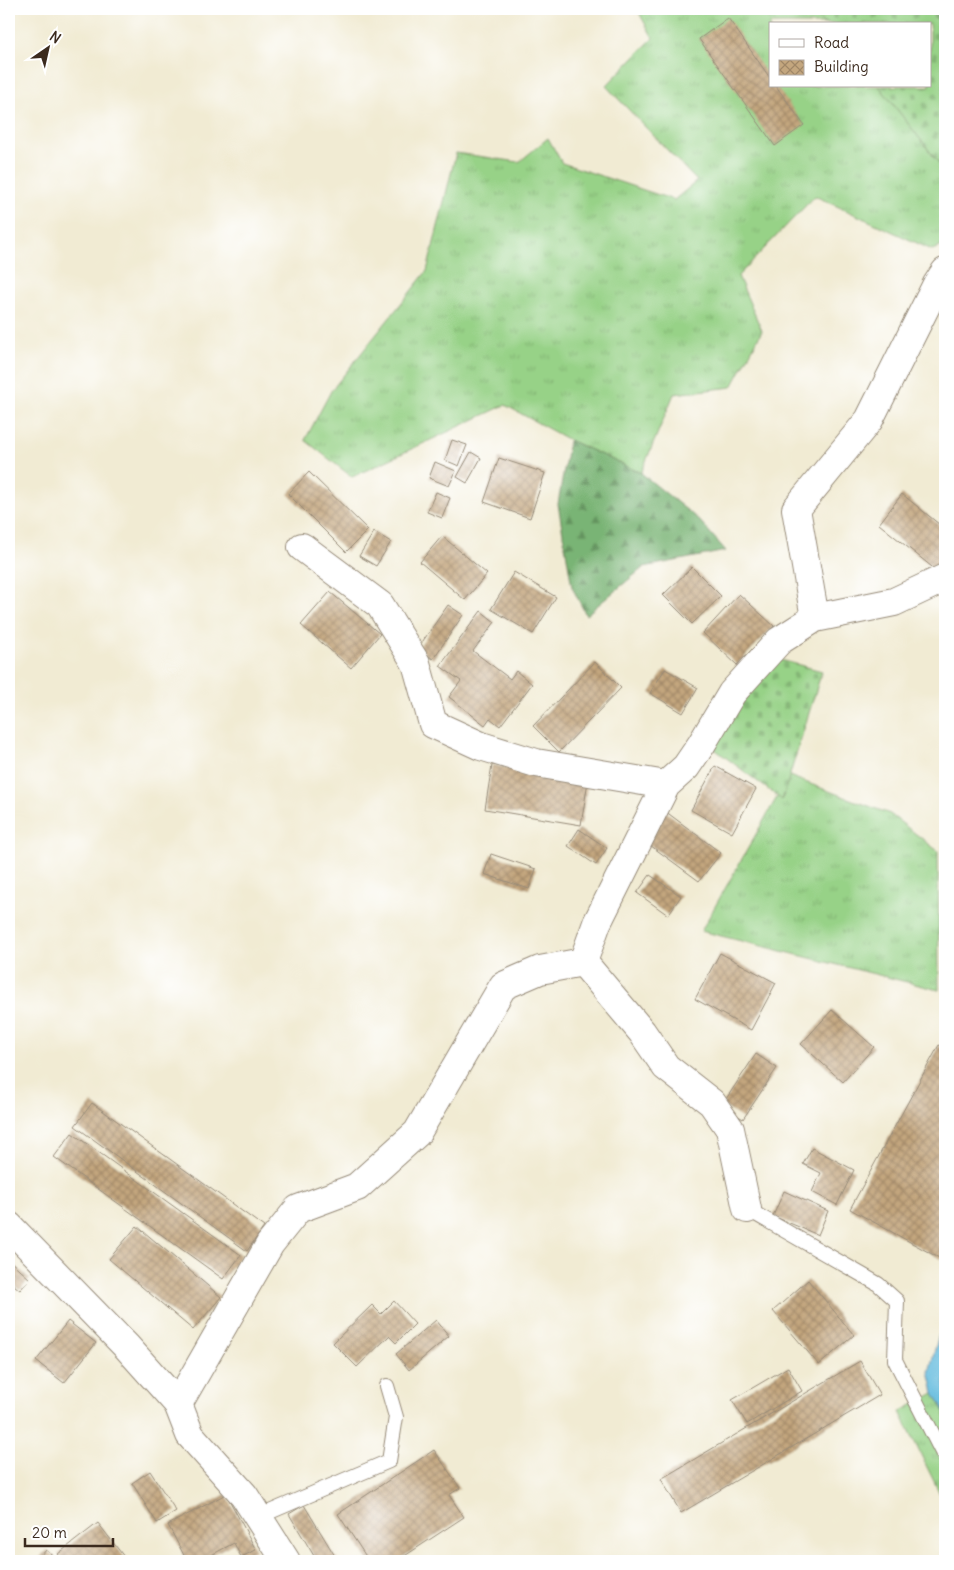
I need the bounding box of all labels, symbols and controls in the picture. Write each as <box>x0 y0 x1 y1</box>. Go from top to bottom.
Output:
north arrow <box>22 22 72 72</box>
legend <box>769 22 932 88</box>
text: N <box>46 27 64 47</box>
text: Road <box>814 33 849 52</box>
text: Building <box>814 57 869 76</box>
scale bar <box>25 1515 112 1547</box>
text: 20 m <box>32 1523 67 1542</box>

